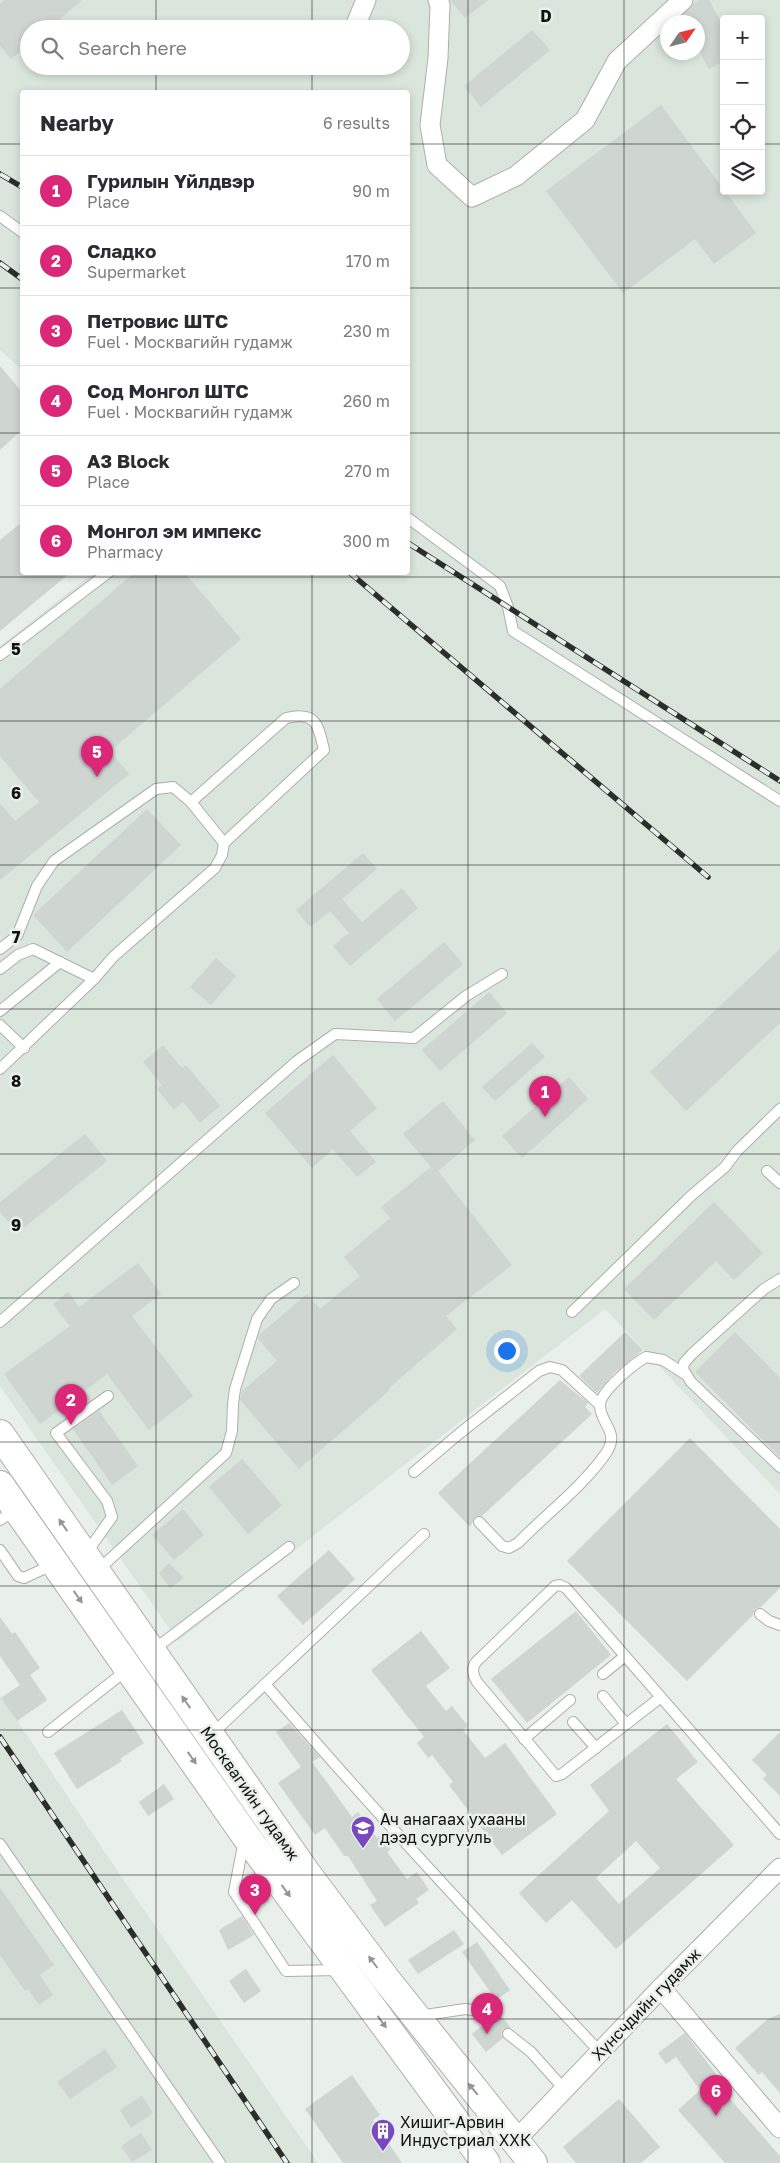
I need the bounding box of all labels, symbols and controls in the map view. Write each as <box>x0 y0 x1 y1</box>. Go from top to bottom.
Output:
text: D <box>540 6 552 26</box>
north arrow <box>660 15 705 60</box>
map controls <box>720 15 765 195</box>
button: + <box>720 15 765 60</box>
search box <box>20 20 410 75</box>
icon: search <box>38 34 66 62</box>
text: Search here <box>78 36 187 59</box>
button: − <box>720 60 765 105</box>
button: locate <box>720 105 765 150</box>
text: Nearby <box>40 110 114 136</box>
text: 6 results <box>323 113 390 133</box>
button: layers <box>720 150 765 195</box>
text: Гурилын Үйлдвэр <box>87 169 255 192</box>
text: 1 <box>52 181 60 201</box>
text: 90 m <box>352 181 390 201</box>
text: Place <box>87 192 130 212</box>
text: Сладко <box>87 239 156 262</box>
text: 2 <box>51 251 61 271</box>
text: 170 m <box>346 251 390 271</box>
text: Supermarket <box>87 262 186 282</box>
text: Петровис ШТС <box>87 309 228 332</box>
text: 3 <box>51 321 61 341</box>
text: 230 m <box>343 321 390 341</box>
text: Fuel · Москвагийн гудамж <box>87 332 293 352</box>
text: Сод Монгол ШТС <box>87 379 249 402</box>
text: 4 <box>51 391 61 411</box>
text: 260 m <box>343 391 390 411</box>
text: Fuel · Москвагийн гудамж <box>87 402 293 422</box>
text: A3 Block <box>87 449 170 472</box>
text: 5 <box>51 461 61 481</box>
text: 270 m <box>344 461 390 481</box>
text: Place <box>87 472 130 492</box>
text: Монгол эм импекс <box>87 519 262 542</box>
text: 6 <box>51 531 61 551</box>
text: 300 m <box>343 531 390 551</box>
text: Pharmacy <box>87 542 163 562</box>
text: 5 <box>11 639 21 659</box>
pin: 5 <box>81 736 113 777</box>
text: 6 <box>11 783 21 803</box>
text: 7 <box>12 927 21 947</box>
text: 8 <box>11 1071 21 1091</box>
pin: 1 <box>529 1076 561 1117</box>
text: 9 <box>11 1215 21 1235</box>
your location <box>494 1338 520 1364</box>
pin: 2 <box>55 1384 87 1425</box>
one-way arrow <box>58 1518 68 1532</box>
one-way arrow <box>73 1590 83 1604</box>
one-way arrow <box>181 1695 191 1708</box>
street label: Москвагийн гудамж <box>196 1722 304 1864</box>
one-way arrow <box>187 1752 197 1765</box>
place label: Ач анагаах ухааны дээд сургууль <box>380 1809 526 1847</box>
school or university icon: Ач анагаах ухааны дээд сургууль <box>350 1815 376 1849</box>
pin: 3 <box>239 1874 271 1915</box>
one-way arrow <box>281 1884 291 1898</box>
street label: Хүнсчдийн гудамж <box>587 1943 705 2064</box>
one-way arrow <box>367 1956 378 1969</box>
pin: 4 <box>471 1993 503 2034</box>
one-way arrow <box>377 2015 387 2029</box>
pin: 6 <box>700 2075 732 2116</box>
one-way arrow <box>468 2083 479 2096</box>
place label: Хишиг-Арвин Индустриал ХХК <box>400 2112 531 2150</box>
building icon: Хишиг-Арвин Индустриал ХХК <box>370 2118 396 2152</box>

